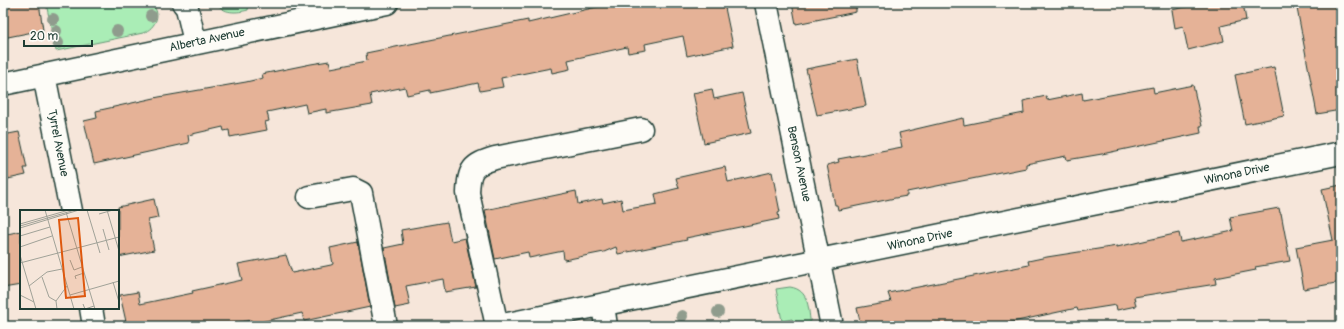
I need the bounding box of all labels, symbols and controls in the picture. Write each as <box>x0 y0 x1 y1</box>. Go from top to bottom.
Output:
scale bar <box>24 22 92 48</box>
street label: Alberta Avenue <box>168 25 246 55</box>
text: 20 m <box>30 29 59 44</box>
street label: Tyrrel Avenue <box>44 108 72 178</box>
street label: Benson Avenue <box>784 125 814 203</box>
street label: Winona Drive <box>1203 160 1271 188</box>
inset map <box>20 210 119 309</box>
street label: Winona Drive <box>886 226 954 254</box>

